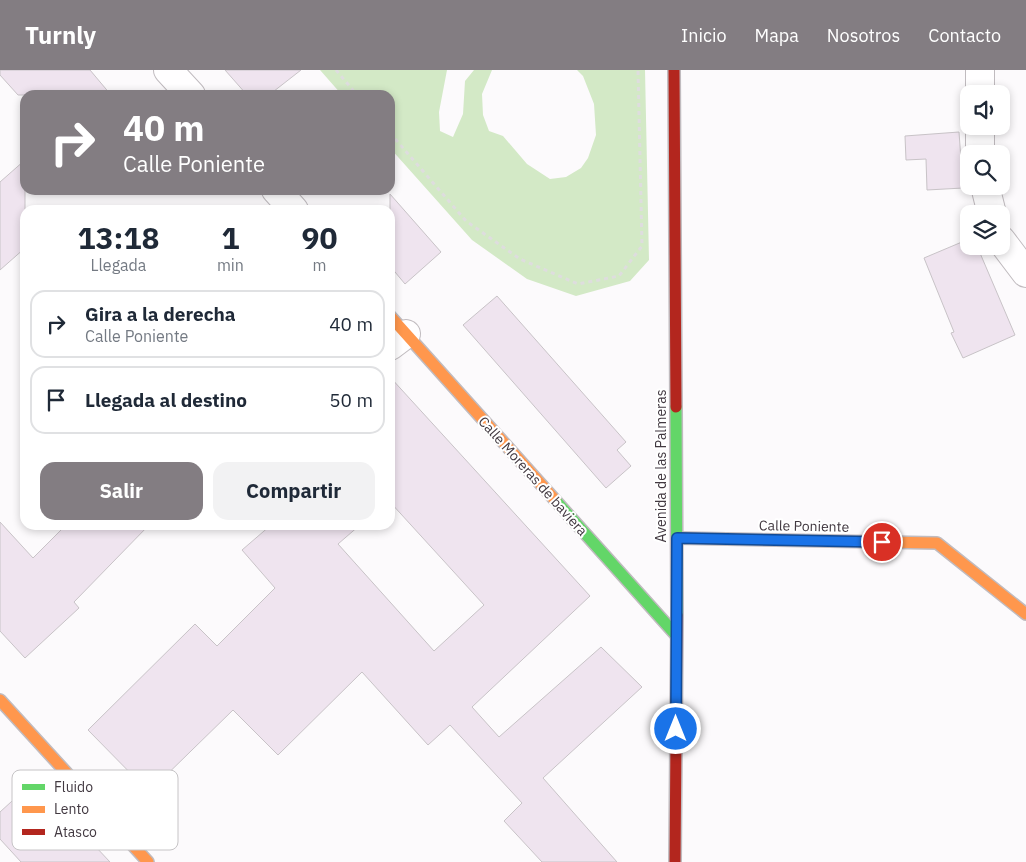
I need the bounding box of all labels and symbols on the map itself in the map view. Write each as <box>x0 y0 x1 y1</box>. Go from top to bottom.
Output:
street label: Avenida de las Palmeras <box>652 389 670 542</box>
street label: Calle Moreras de baviera <box>475 413 592 540</box>
street label: Calle Poniente <box>759 516 850 536</box>
pin <box>861 521 903 563</box>
position arrow <box>649 702 701 754</box>
legend <box>12 770 178 850</box>
text: Fluido <box>54 778 93 796</box>
text: Lento <box>54 800 89 818</box>
text: Atasco <box>54 823 97 841</box>

